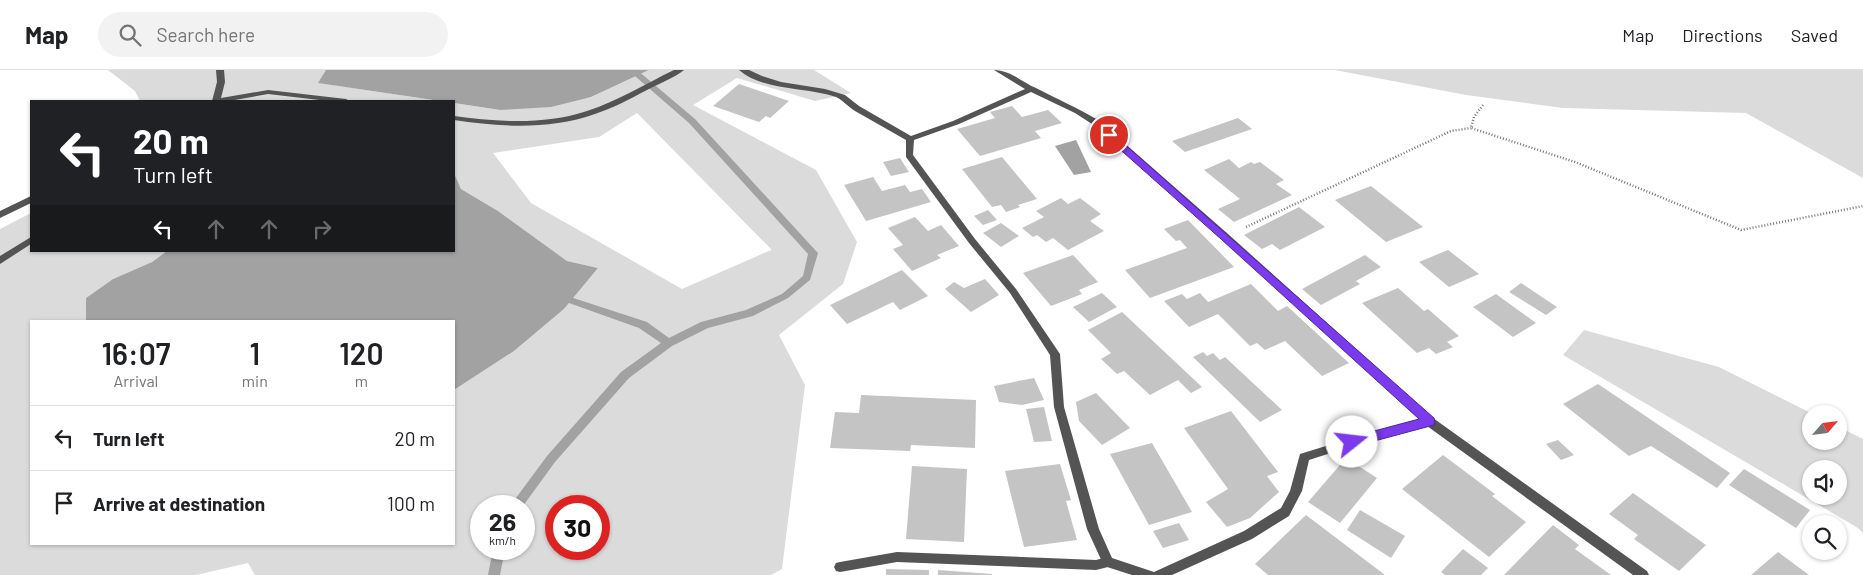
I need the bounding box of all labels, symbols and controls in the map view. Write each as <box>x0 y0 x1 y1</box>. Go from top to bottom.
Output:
search box <box>98 12 448 57</box>
text: Map <box>25 20 68 49</box>
icon: search <box>116 21 144 49</box>
text: Search here <box>156 23 255 46</box>
text: Map <box>1622 24 1654 46</box>
text: Directions <box>1682 24 1763 46</box>
text: Saved <box>1791 24 1838 46</box>
pin <box>1088 114 1130 156</box>
text: 20 m <box>133 119 209 161</box>
icon: left <box>50 120 115 185</box>
icon: arrive <box>1095 121 1123 149</box>
text: Turn left <box>133 161 213 187</box>
icon: left <box>149 215 177 243</box>
icon: ahead <box>202 215 230 243</box>
icon: ahead <box>255 215 283 243</box>
icon: right <box>308 215 336 243</box>
text: 16:07 <box>102 335 170 371</box>
text: 1 <box>250 335 260 371</box>
text: 120 <box>339 335 383 371</box>
text: Arrival <box>114 371 158 390</box>
text: min <box>242 371 268 390</box>
text: m <box>355 371 368 390</box>
north arrow <box>1802 405 1848 450</box>
map controls <box>1802 405 1847 560</box>
position arrow <box>1325 415 1377 467</box>
icon: left <box>50 424 78 452</box>
text: Turn left <box>93 427 164 450</box>
text: 20 m <box>395 427 435 450</box>
button: sound <box>1802 460 1847 505</box>
icon: arrive <box>50 489 78 517</box>
text: Arrive at destination <box>93 492 265 515</box>
text: 100 m <box>387 492 435 515</box>
speed limit sign: 30 <box>545 495 610 560</box>
text: 26 <box>489 506 516 536</box>
button: search <box>1802 515 1847 560</box>
text: km/h <box>489 533 516 547</box>

